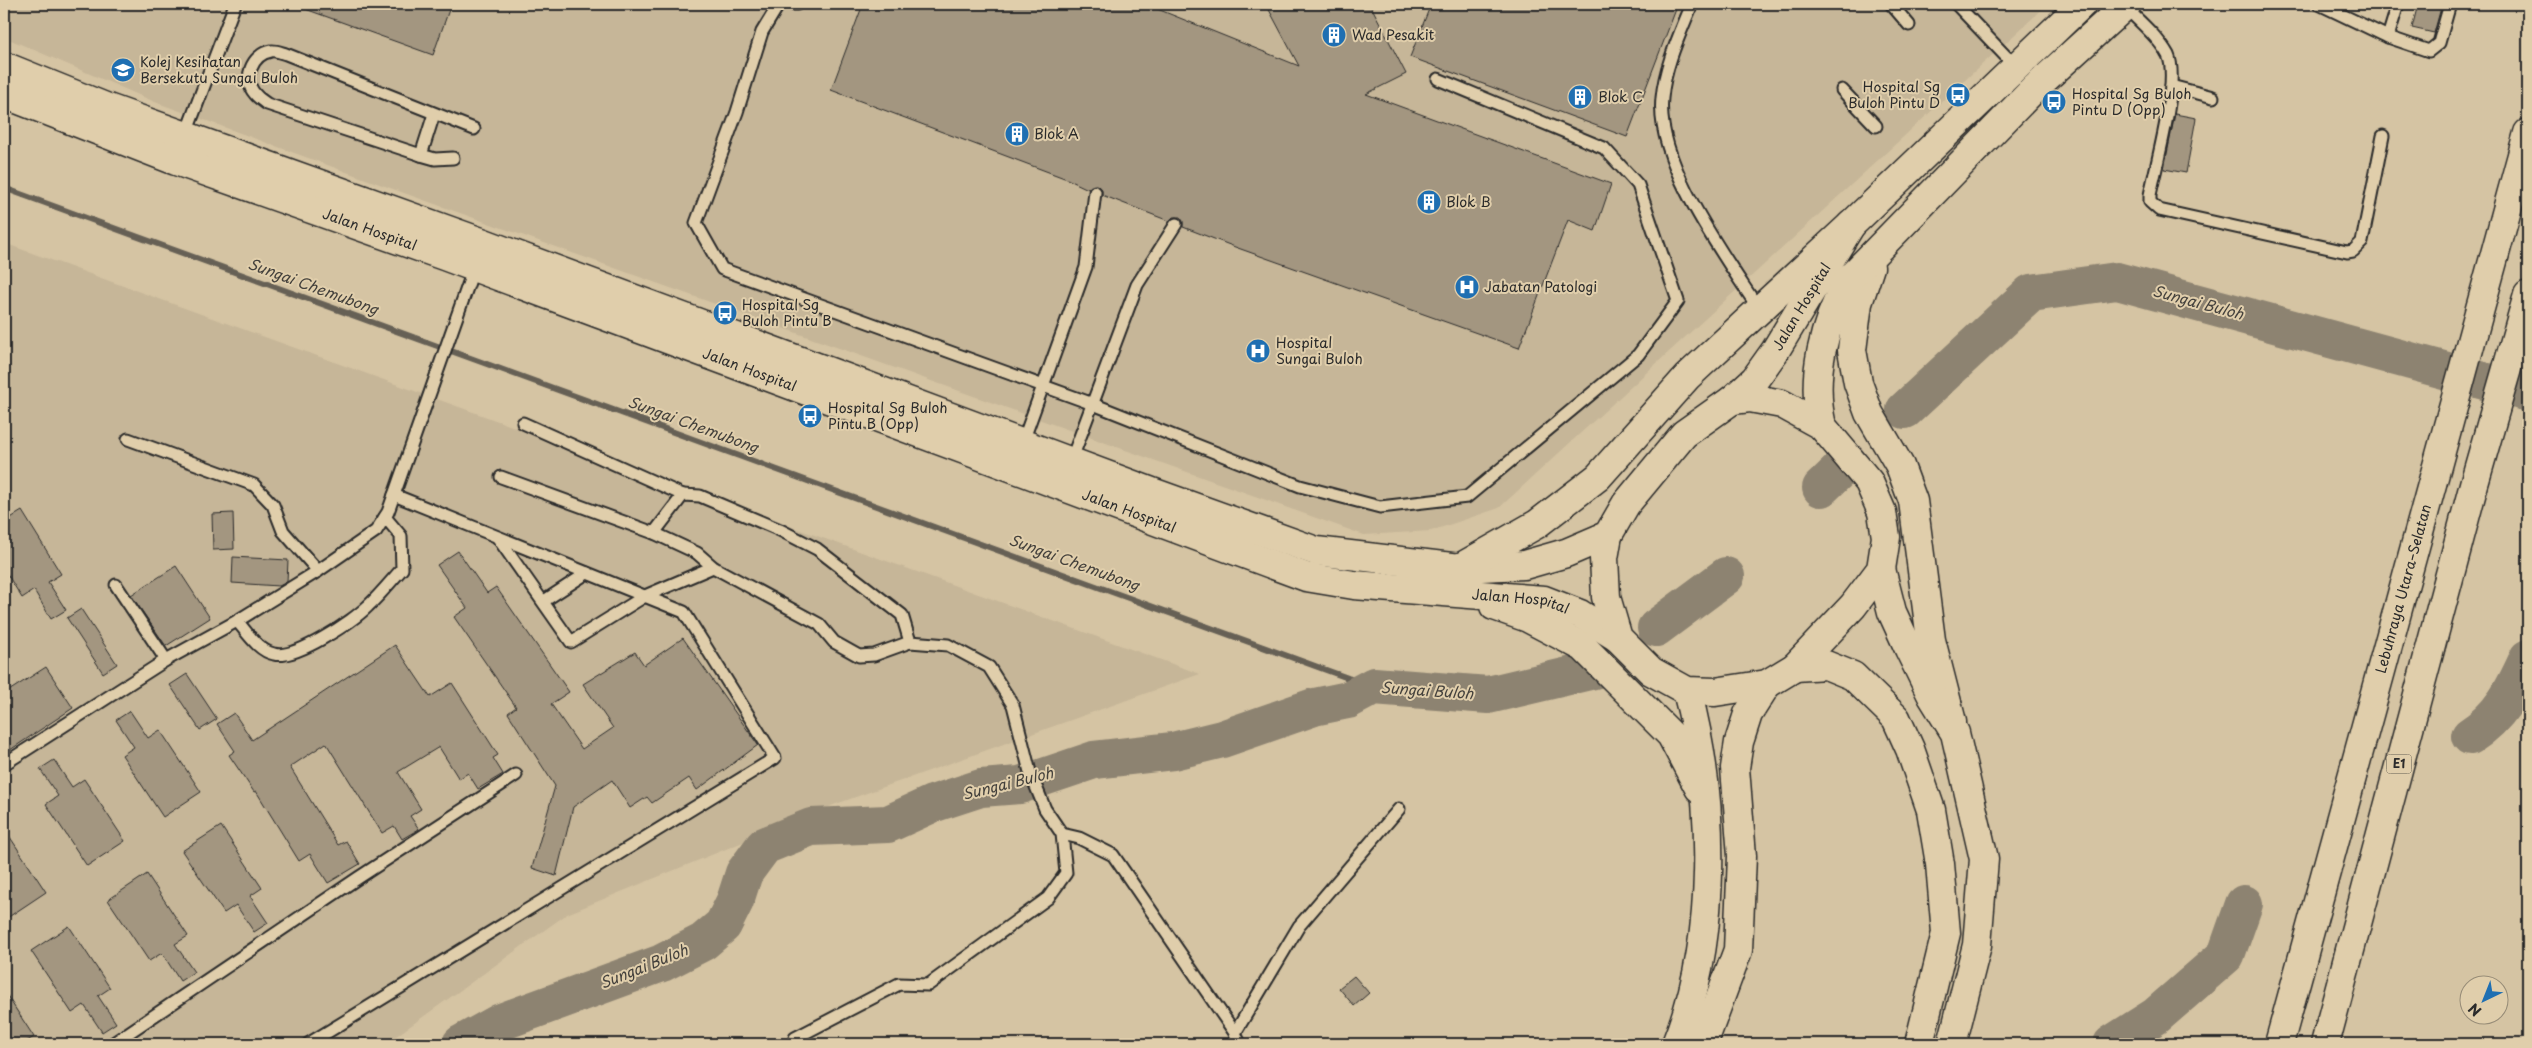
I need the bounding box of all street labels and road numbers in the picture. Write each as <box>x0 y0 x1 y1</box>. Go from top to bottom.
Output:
street label: Jalan Hospital <box>320 203 420 256</box>
street label: Jalan Hospital <box>1767 259 1836 354</box>
street label: Jalan Hospital <box>700 342 800 396</box>
street label: Jalan Hospital <box>1079 484 1179 538</box>
street label: Lebuhraya Utara–Selatan <box>2370 502 2436 676</box>
street label: Jalan Hospital <box>1471 583 1573 619</box>
road number: E1 <box>2386 754 2412 774</box>

